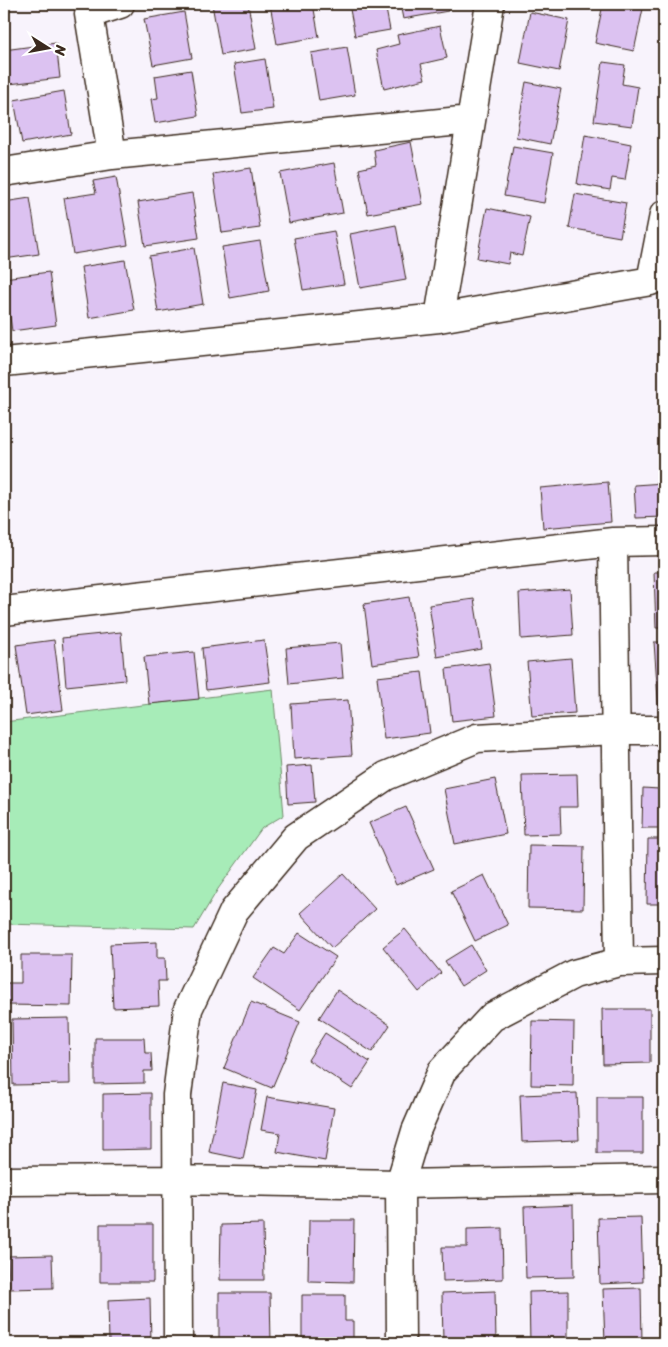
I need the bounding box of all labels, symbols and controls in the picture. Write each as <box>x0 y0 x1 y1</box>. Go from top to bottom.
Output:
north arrow <box>22 22 72 72</box>
text: N <box>47 42 74 58</box>

